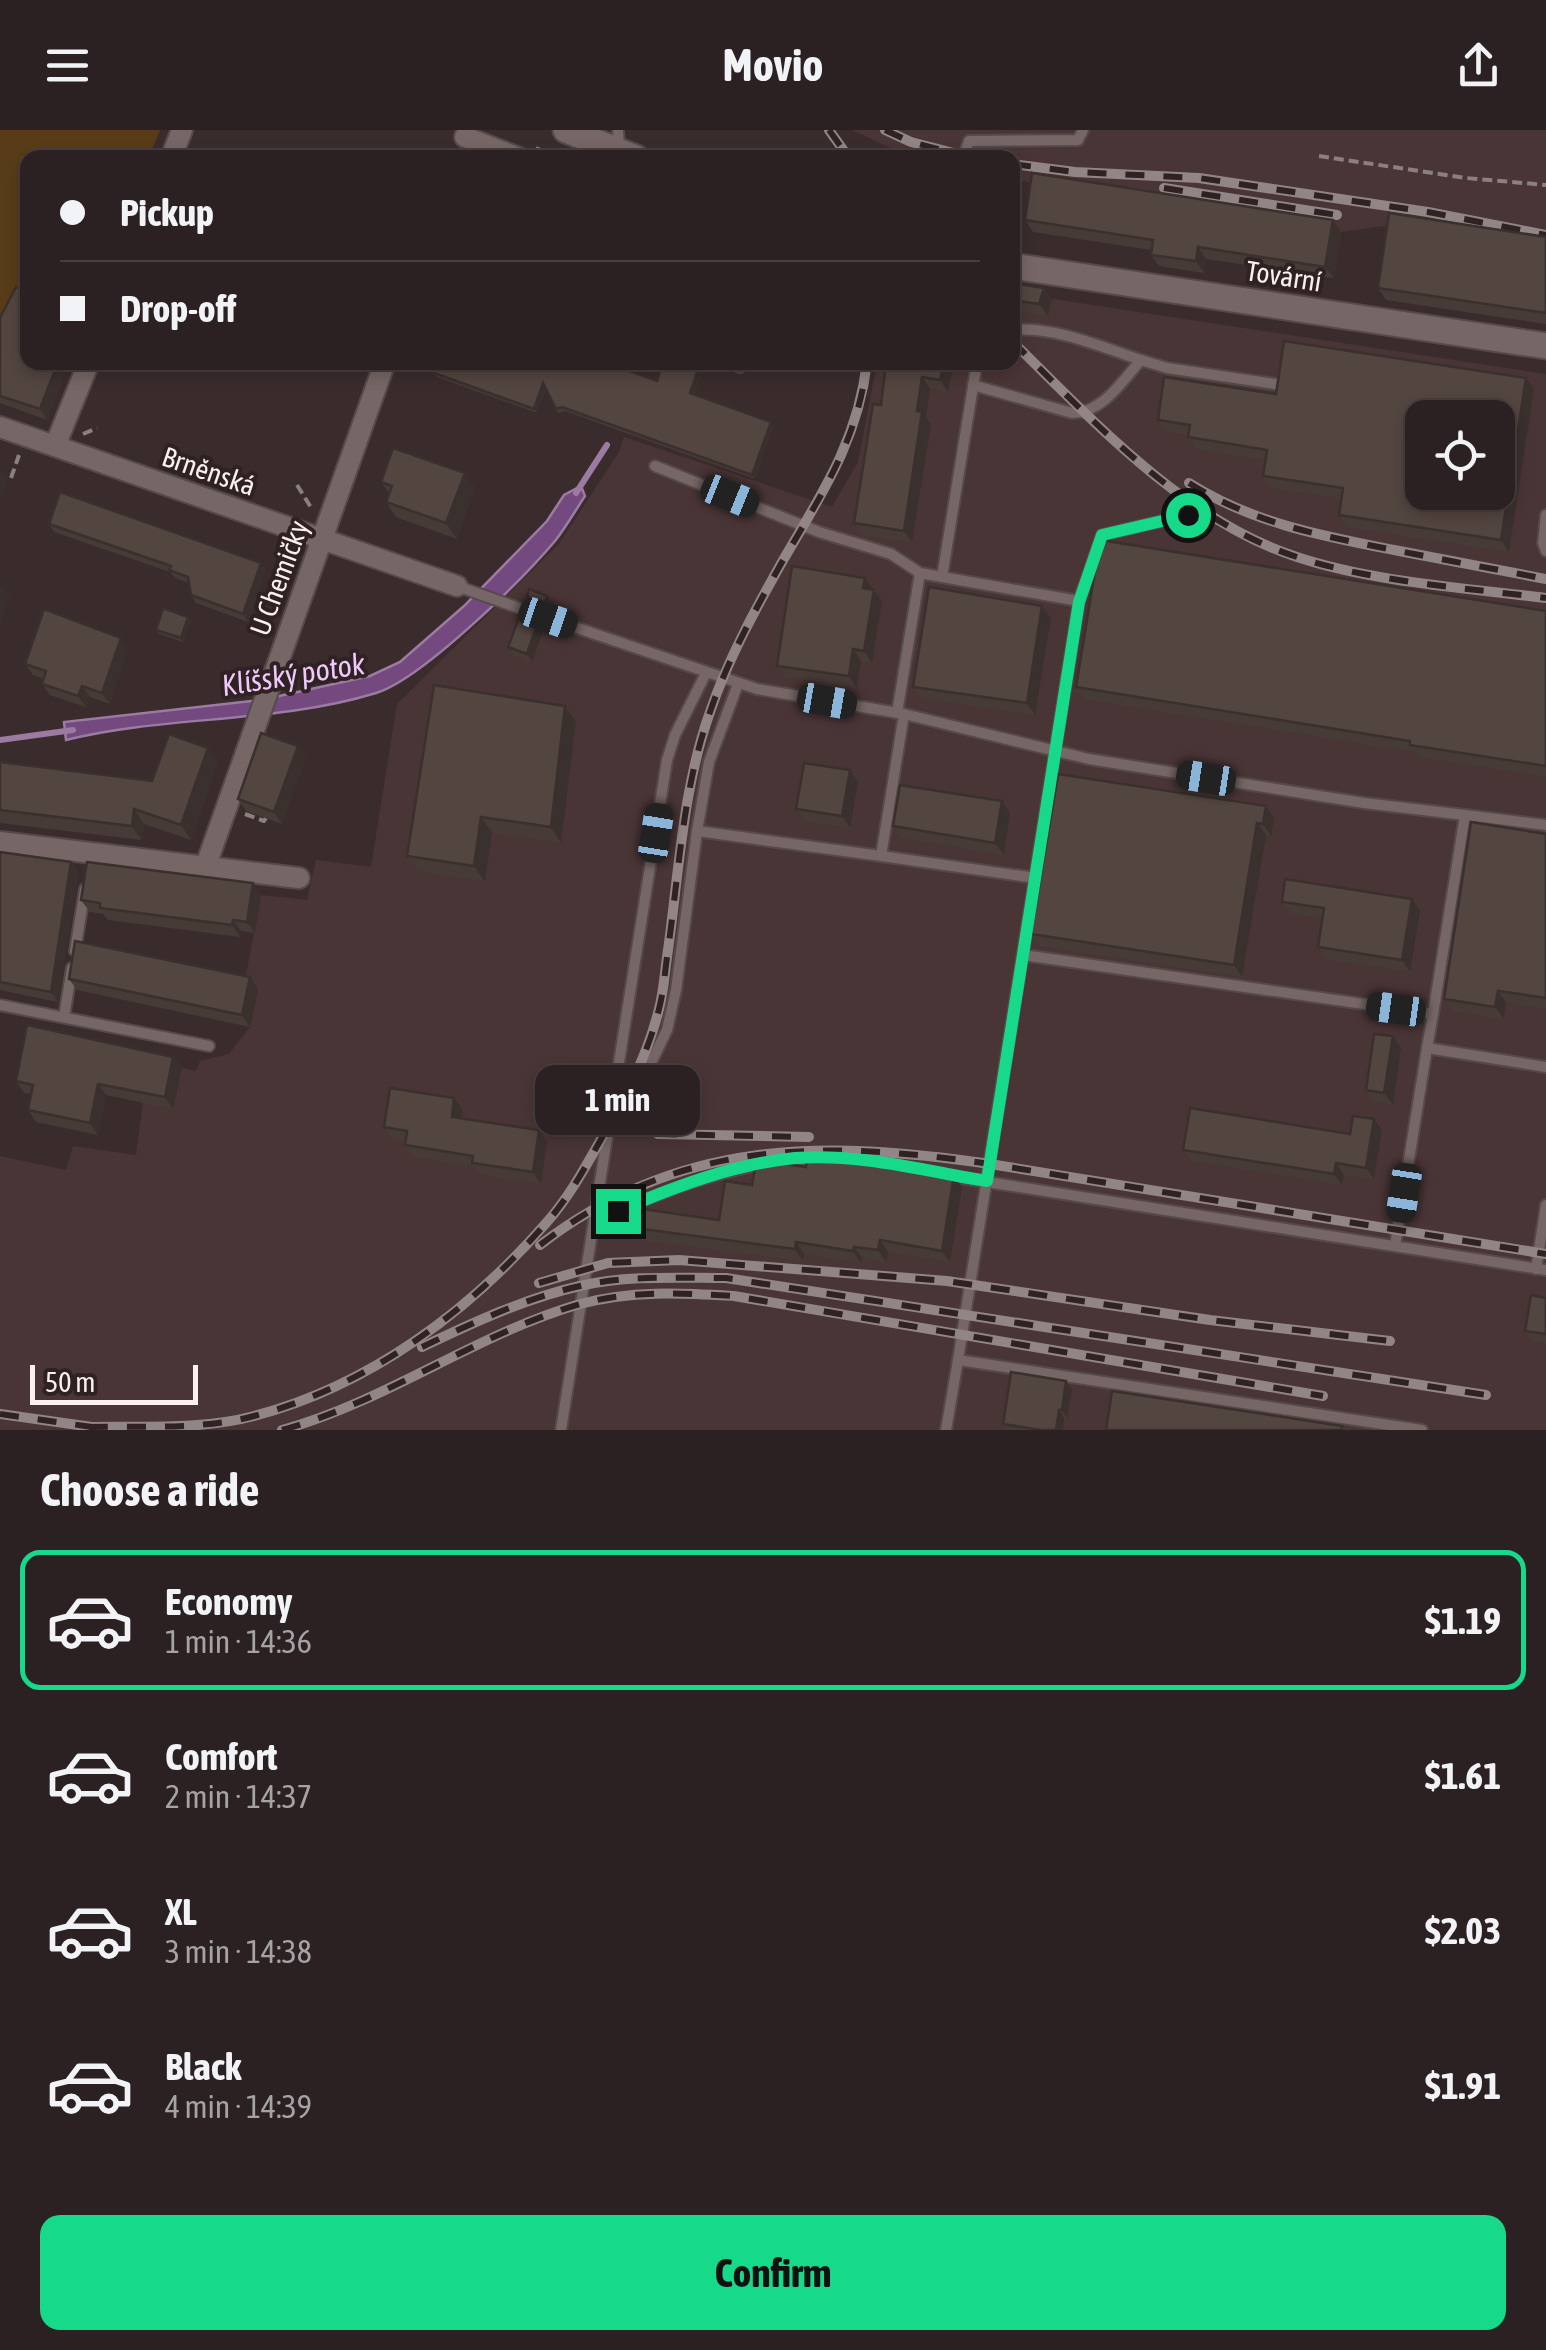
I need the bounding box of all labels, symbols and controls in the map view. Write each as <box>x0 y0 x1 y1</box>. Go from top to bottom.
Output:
icon: menu <box>40 38 95 93</box>
icon: share <box>1451 38 1506 93</box>
text: Movio <box>723 39 823 91</box>
text: Pickup <box>120 191 214 234</box>
street label: Tovární <box>1244 254 1324 298</box>
text: Drop-off <box>120 287 236 330</box>
map controls <box>1405 400 1515 510</box>
button: locate <box>1405 400 1515 510</box>
street label: Brněnská <box>158 440 260 502</box>
car <box>697 471 763 521</box>
route start <box>1166 493 1211 538</box>
street label: U Chemičky <box>243 516 315 640</box>
car <box>515 594 581 642</box>
water label: Klíšský potok <box>219 646 368 702</box>
car <box>795 681 859 721</box>
car <box>1174 758 1238 798</box>
car <box>636 801 676 865</box>
car <box>1364 990 1428 1028</box>
callout: 1 min <box>536 1066 700 1136</box>
text: 1 min <box>585 1081 650 1118</box>
car <box>1384 1161 1424 1225</box>
route end <box>596 1189 641 1234</box>
scale bar <box>30 1360 198 1404</box>
text: 50 m <box>45 1366 95 1398</box>
text: Choose a ride <box>40 1464 259 1516</box>
icon: car <box>45 1575 135 1665</box>
text: Economy <box>165 1580 292 1623</box>
text: $1.19 <box>1425 1599 1501 1642</box>
text: 1 min · 14:36 <box>165 1623 312 1660</box>
icon: car <box>45 1730 135 1820</box>
text: Comfort <box>165 1735 277 1778</box>
text: $1.61 <box>1425 1754 1501 1797</box>
text: 2 min · 14:37 <box>165 1778 312 1815</box>
icon: car <box>45 1885 135 1975</box>
text: XL <box>165 1890 197 1933</box>
text: $2.03 <box>1425 1909 1501 1952</box>
text: 3 min · 14:38 <box>165 1933 312 1970</box>
icon: car <box>45 2040 135 2130</box>
text: Black <box>165 2045 242 2088</box>
text: $1.91 <box>1425 2064 1501 2107</box>
text: 4 min · 14:39 <box>165 2088 312 2125</box>
button: Confirm <box>40 2215 1506 2330</box>

